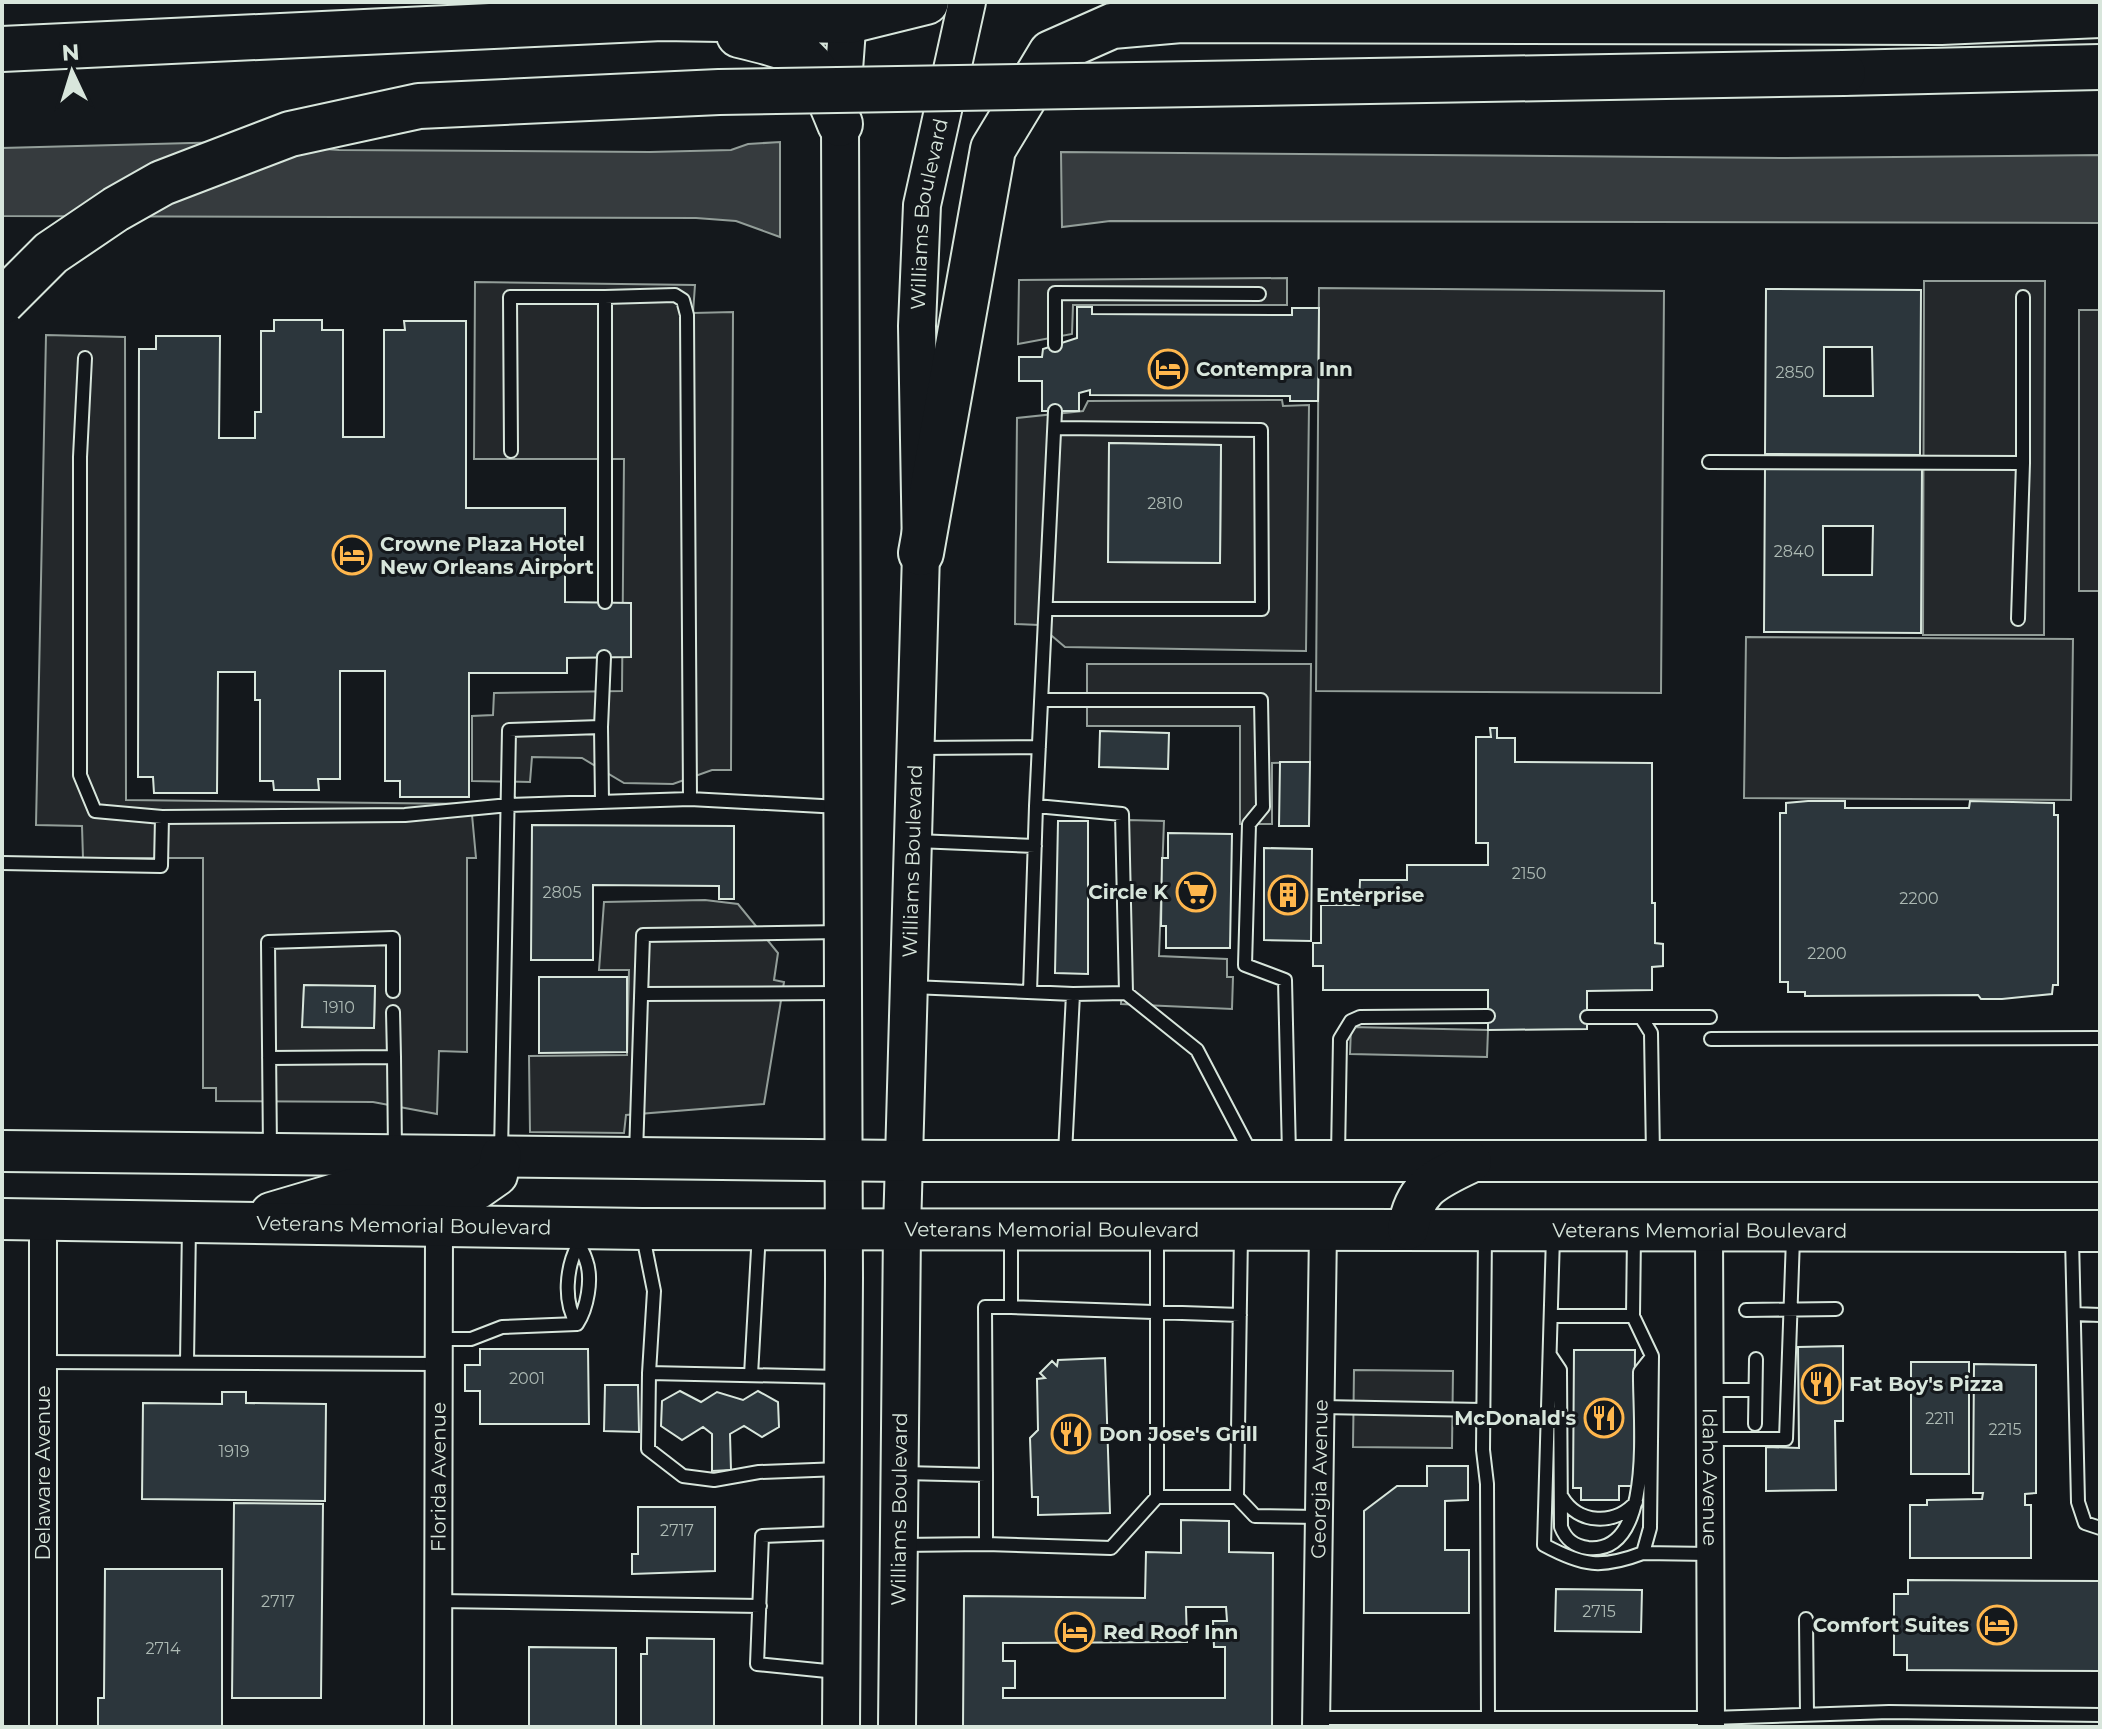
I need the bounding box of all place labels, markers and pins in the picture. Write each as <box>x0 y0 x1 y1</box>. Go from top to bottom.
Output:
hotel icon: Contempra Inn <box>1147 348 1189 390</box>
place label: Contempra Inn <box>1196 357 1353 381</box>
place label: Crowne Plaza Hotel New Orleans Airport <box>380 532 594 579</box>
hotel icon: Crowne Plaza Hotel New Orleans Airport <box>331 534 373 576</box>
supermarket icon: Circle K <box>1175 871 1217 913</box>
building icon: Enterprise <box>1267 874 1309 916</box>
place label: Circle K <box>1088 880 1169 904</box>
place label: Enterprise <box>1316 883 1424 907</box>
restaurant icon: Fat Boy's Pizza <box>1800 1363 1842 1405</box>
place label: Fat Boy's Pizza <box>1849 1372 2004 1396</box>
restaurant icon: McDonald's <box>1583 1397 1625 1439</box>
place label: McDonald's <box>1454 1406 1576 1430</box>
restaurant icon: Don Jose's Grill <box>1050 1413 1092 1455</box>
place label: Don Jose's Grill <box>1099 1422 1258 1446</box>
hotel icon: Comfort Suites <box>1976 1604 2018 1646</box>
hotel icon: Red Roof Inn <box>1054 1611 1096 1653</box>
place label: Comfort Suites <box>1813 1613 1969 1637</box>
place label: Red Roof Inn <box>1103 1620 1238 1644</box>

